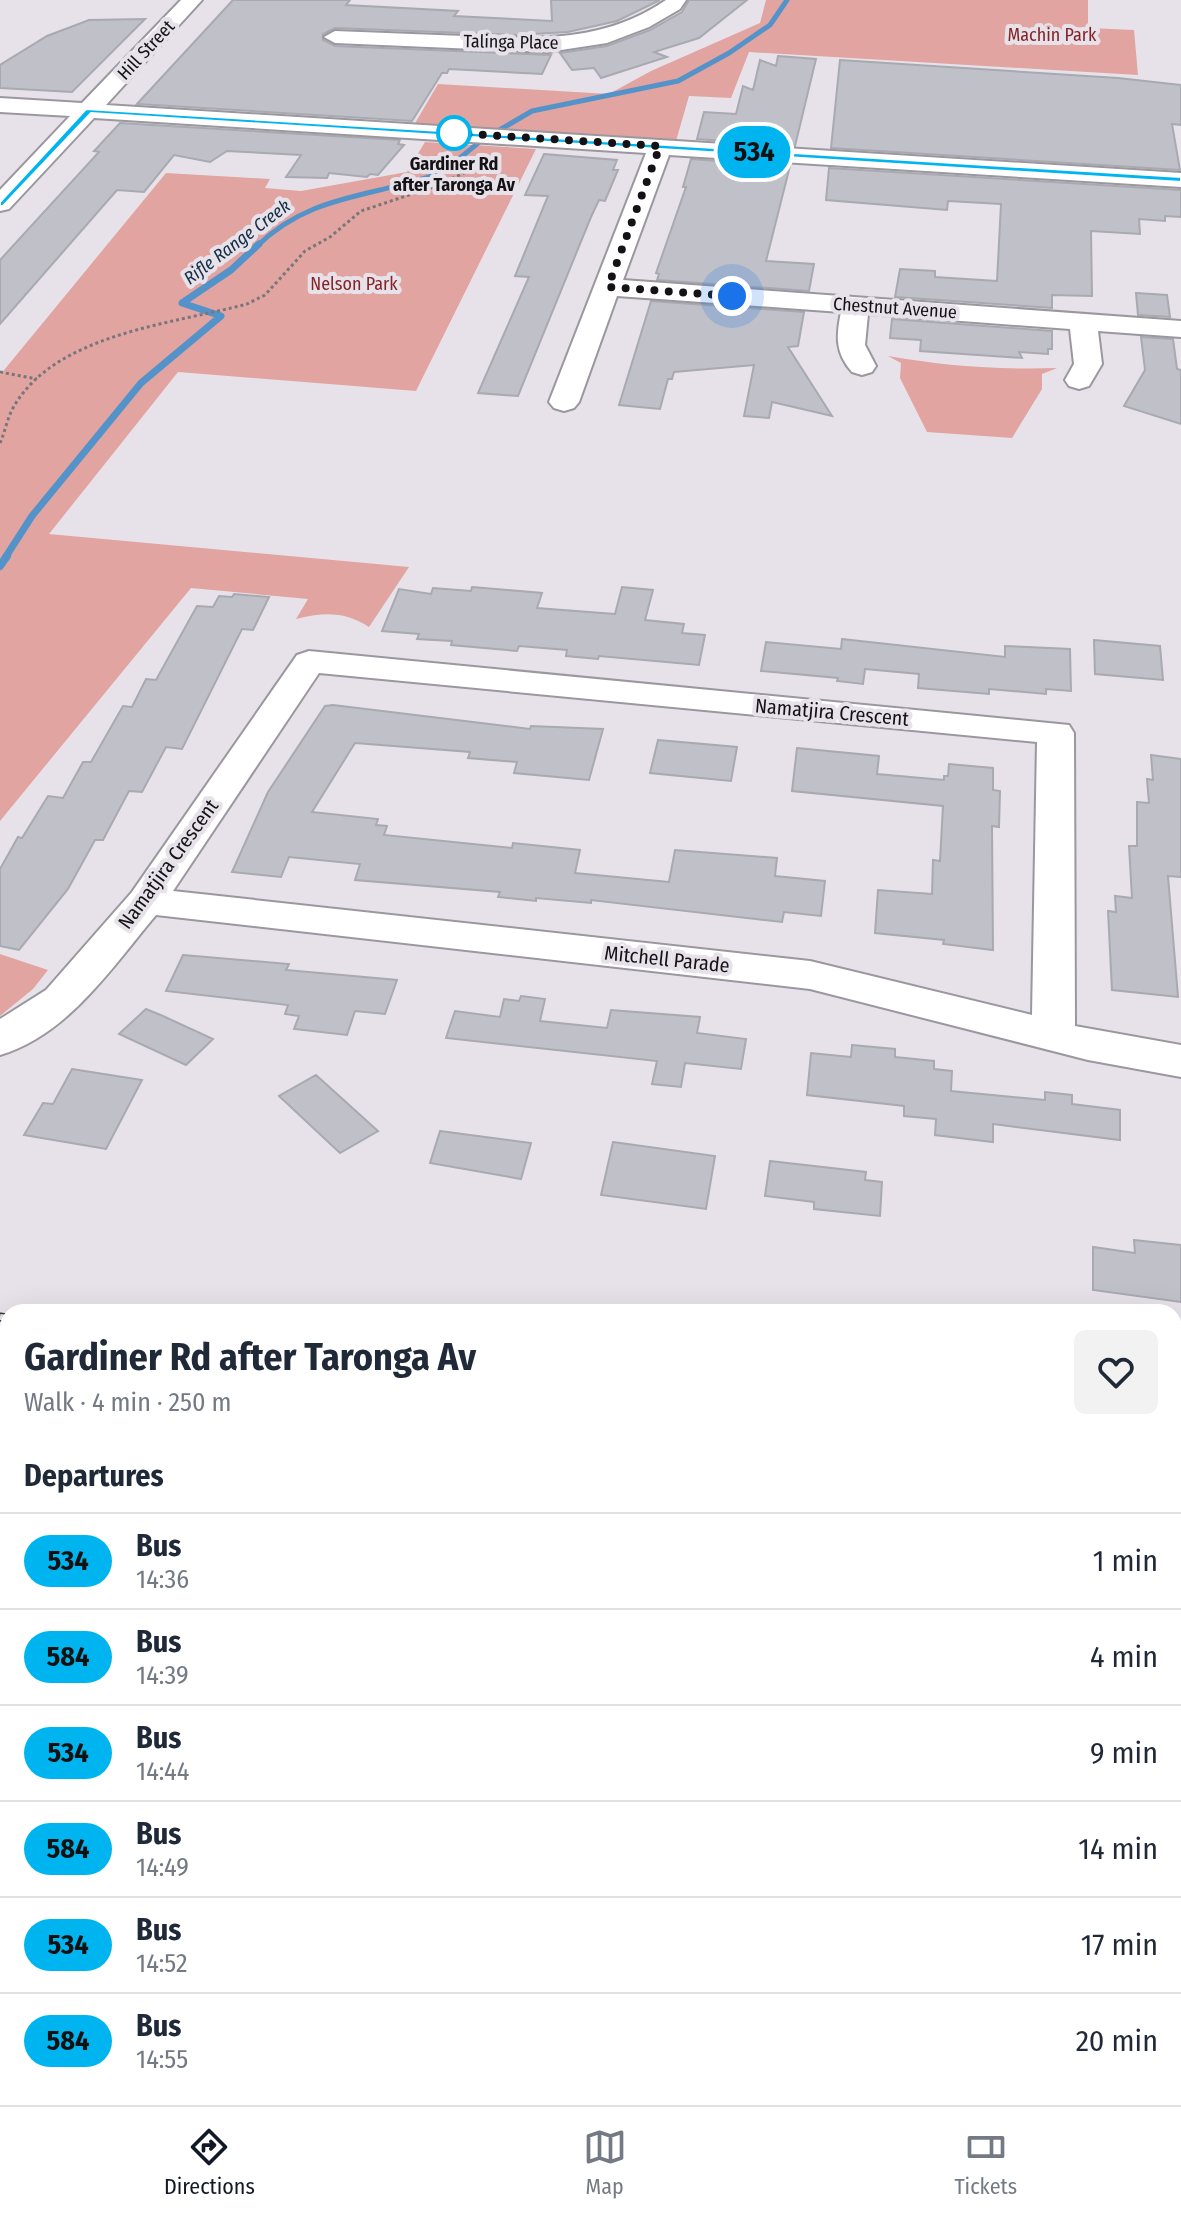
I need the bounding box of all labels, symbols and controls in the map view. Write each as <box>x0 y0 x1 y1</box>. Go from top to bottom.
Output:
street label: Hill Street <box>113 16 179 84</box>
park label: Machin Park <box>1007 24 1097 46</box>
street label: Talinga Place <box>463 30 559 54</box>
marker: Gardiner Rd after Taronga Av <box>437 116 471 150</box>
line badge: 534 <box>708 126 800 178</box>
text: 534 <box>733 135 775 168</box>
place label: Gardiner Rd after Taronga Av <box>393 153 515 196</box>
water label: Rifle Range Creek <box>179 195 295 289</box>
park label: Nelson Park <box>310 273 398 295</box>
your location <box>712 276 752 316</box>
street label: Chestnut Avenue <box>832 293 958 323</box>
street label: Namatjira Crescent <box>754 693 910 731</box>
street label: Namatjira Crescent <box>113 794 223 934</box>
street label: Mitchell Parade <box>603 940 731 978</box>
button: heart <box>1074 1330 1158 1414</box>
text: Gardiner Rd after Taronga Av <box>24 1334 476 1380</box>
text: Walk · 4 min · 250 m <box>24 1387 232 1418</box>
text: Departures <box>24 1458 164 1494</box>
text: Bus <box>136 1528 181 1564</box>
text: 1 min <box>1093 1543 1158 1579</box>
text: 534 <box>47 1544 89 1577</box>
text: 14:36 <box>136 1564 189 1595</box>
text: Bus <box>136 1624 181 1660</box>
text: 4 min <box>1090 1639 1158 1675</box>
text: 584 <box>47 1640 89 1673</box>
text: 14:39 <box>136 1660 189 1691</box>
text: Bus <box>136 1720 181 1756</box>
text: 9 min <box>1090 1735 1158 1771</box>
text: 534 <box>47 1736 89 1769</box>
text: 14:44 <box>136 1756 189 1787</box>
text: Bus <box>136 1816 181 1852</box>
text: 14 min <box>1078 1831 1158 1867</box>
text: 584 <box>47 1832 89 1865</box>
text: 14:49 <box>136 1852 189 1883</box>
text: Bus <box>136 1912 181 1948</box>
text: 17 min <box>1081 1927 1158 1963</box>
text: 534 <box>47 1928 89 1961</box>
text: 14:52 <box>136 1948 187 1979</box>
text: Bus <box>136 2008 181 2044</box>
text: 20 min <box>1076 2023 1158 2059</box>
text: 584 <box>47 2024 89 2057</box>
text: 14:55 <box>136 2044 188 2075</box>
tab: Directions <box>164 2125 255 2200</box>
tab: Map <box>583 2125 627 2200</box>
tab: Tickets <box>954 2125 1017 2200</box>

